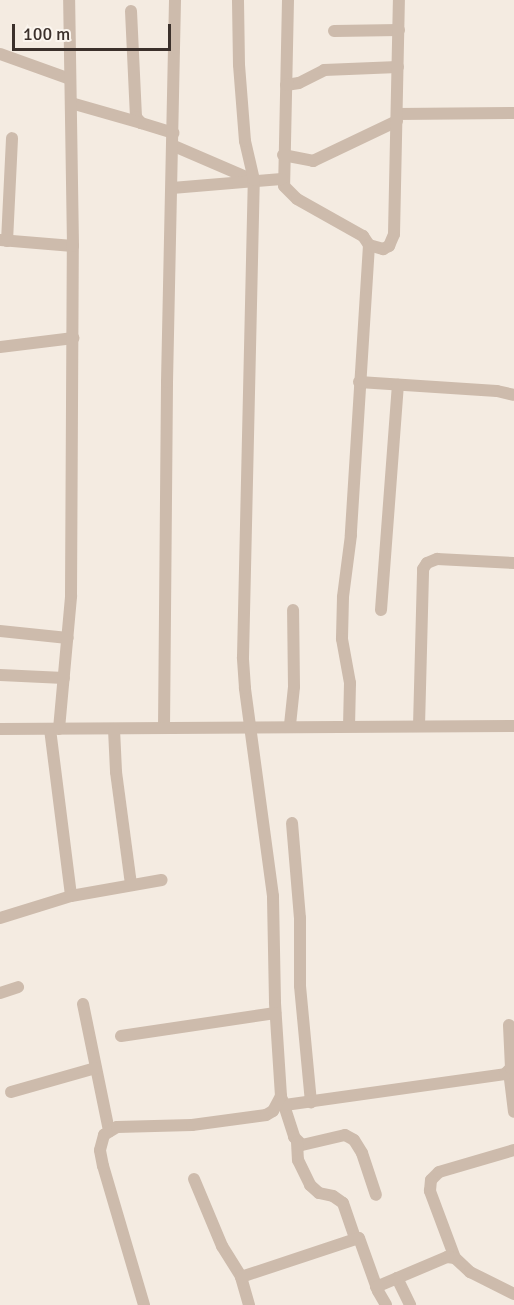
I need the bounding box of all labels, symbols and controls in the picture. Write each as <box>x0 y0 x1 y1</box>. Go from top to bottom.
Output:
scale bar <box>15 12 174 50</box>
text: 100 m <box>23 23 70 45</box>

